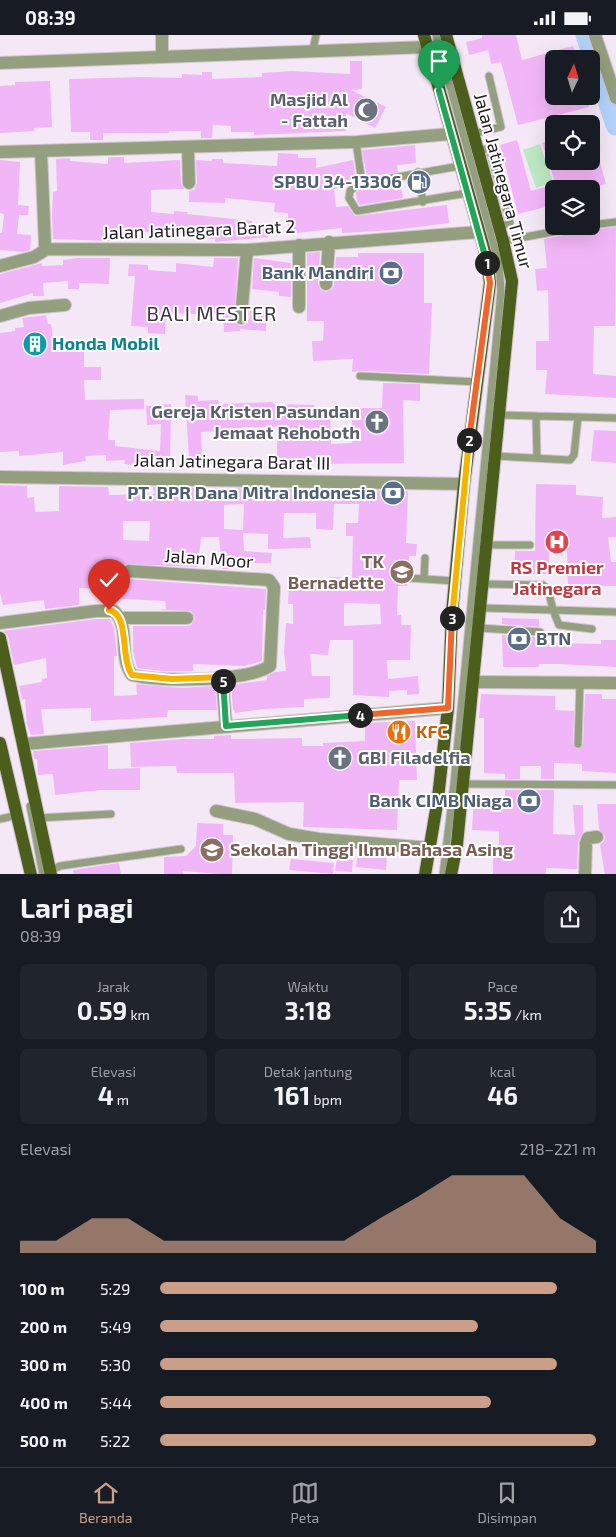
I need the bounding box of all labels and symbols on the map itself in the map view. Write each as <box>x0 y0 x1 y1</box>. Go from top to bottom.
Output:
pin <box>418 40 460 91</box>
north arrow <box>545 50 600 105</box>
place label: Masjid Al - Fattah <box>270 88 348 131</box>
street label: Jalan Jatinegara Timur <box>470 90 538 271</box>
mosque icon: Masjid Al - Fattah <box>353 97 379 123</box>
fuel station icon: SPBU 34-13306 <box>406 169 432 195</box>
place label: SPBU 34-13306 <box>274 170 402 192</box>
street label: Jalan Jatinegara Barat 2 <box>102 215 296 243</box>
pin: 1 <box>474 251 500 275</box>
bank icon: Bank Mandiri <box>378 260 404 286</box>
place label: Bank Mandiri <box>262 261 374 283</box>
district label: BALI MESTER <box>147 301 277 325</box>
building icon: Honda Mobil <box>22 331 48 357</box>
place label: Honda Mobil <box>52 332 160 354</box>
place label: Gereja Kristen Pasundan Jemaat Rehoboth <box>151 400 360 443</box>
church icon: Gereja Kristen Pasundan Jemaat Rehoboth <box>364 409 390 435</box>
pin: 2 <box>456 427 482 453</box>
street label: Jalan Jatinegara Barat III <box>133 448 331 474</box>
bank icon: PT. BPR Dana Mitra Indonesia <box>380 480 406 506</box>
place label: PT. BPR Dana Mitra Indonesia <box>127 481 376 503</box>
hospital icon: RS Premier Jatinegara <box>544 529 570 555</box>
street label: Jalan Moor <box>164 544 254 572</box>
place label: TK Bernadette <box>288 550 385 593</box>
place label: RS Premier Jatinegara <box>510 556 604 599</box>
pin <box>88 559 130 610</box>
school or university icon: TK Bernadette <box>389 559 415 585</box>
pin: 3 <box>440 605 464 631</box>
bank icon: BTN <box>506 626 532 652</box>
place label: BTN <box>536 627 571 649</box>
pin: 5 <box>210 669 236 693</box>
pin: 4 <box>348 703 372 727</box>
restaurant icon: KFC <box>386 719 412 745</box>
place label: KFC <box>416 720 448 742</box>
church icon: GBI Filadelfia <box>327 745 353 771</box>
place label: GBI Filadelfia <box>358 746 470 768</box>
bank icon: Bank CIMB Niaga <box>516 788 542 814</box>
place label: Bank CIMB Niaga <box>369 789 512 811</box>
school or university icon: Sekolah Tinggi Ilmu Bahasa Asing <box>199 837 225 863</box>
place label: Sekolah Tinggi Ilmu Bahasa Asing <box>230 838 514 860</box>

